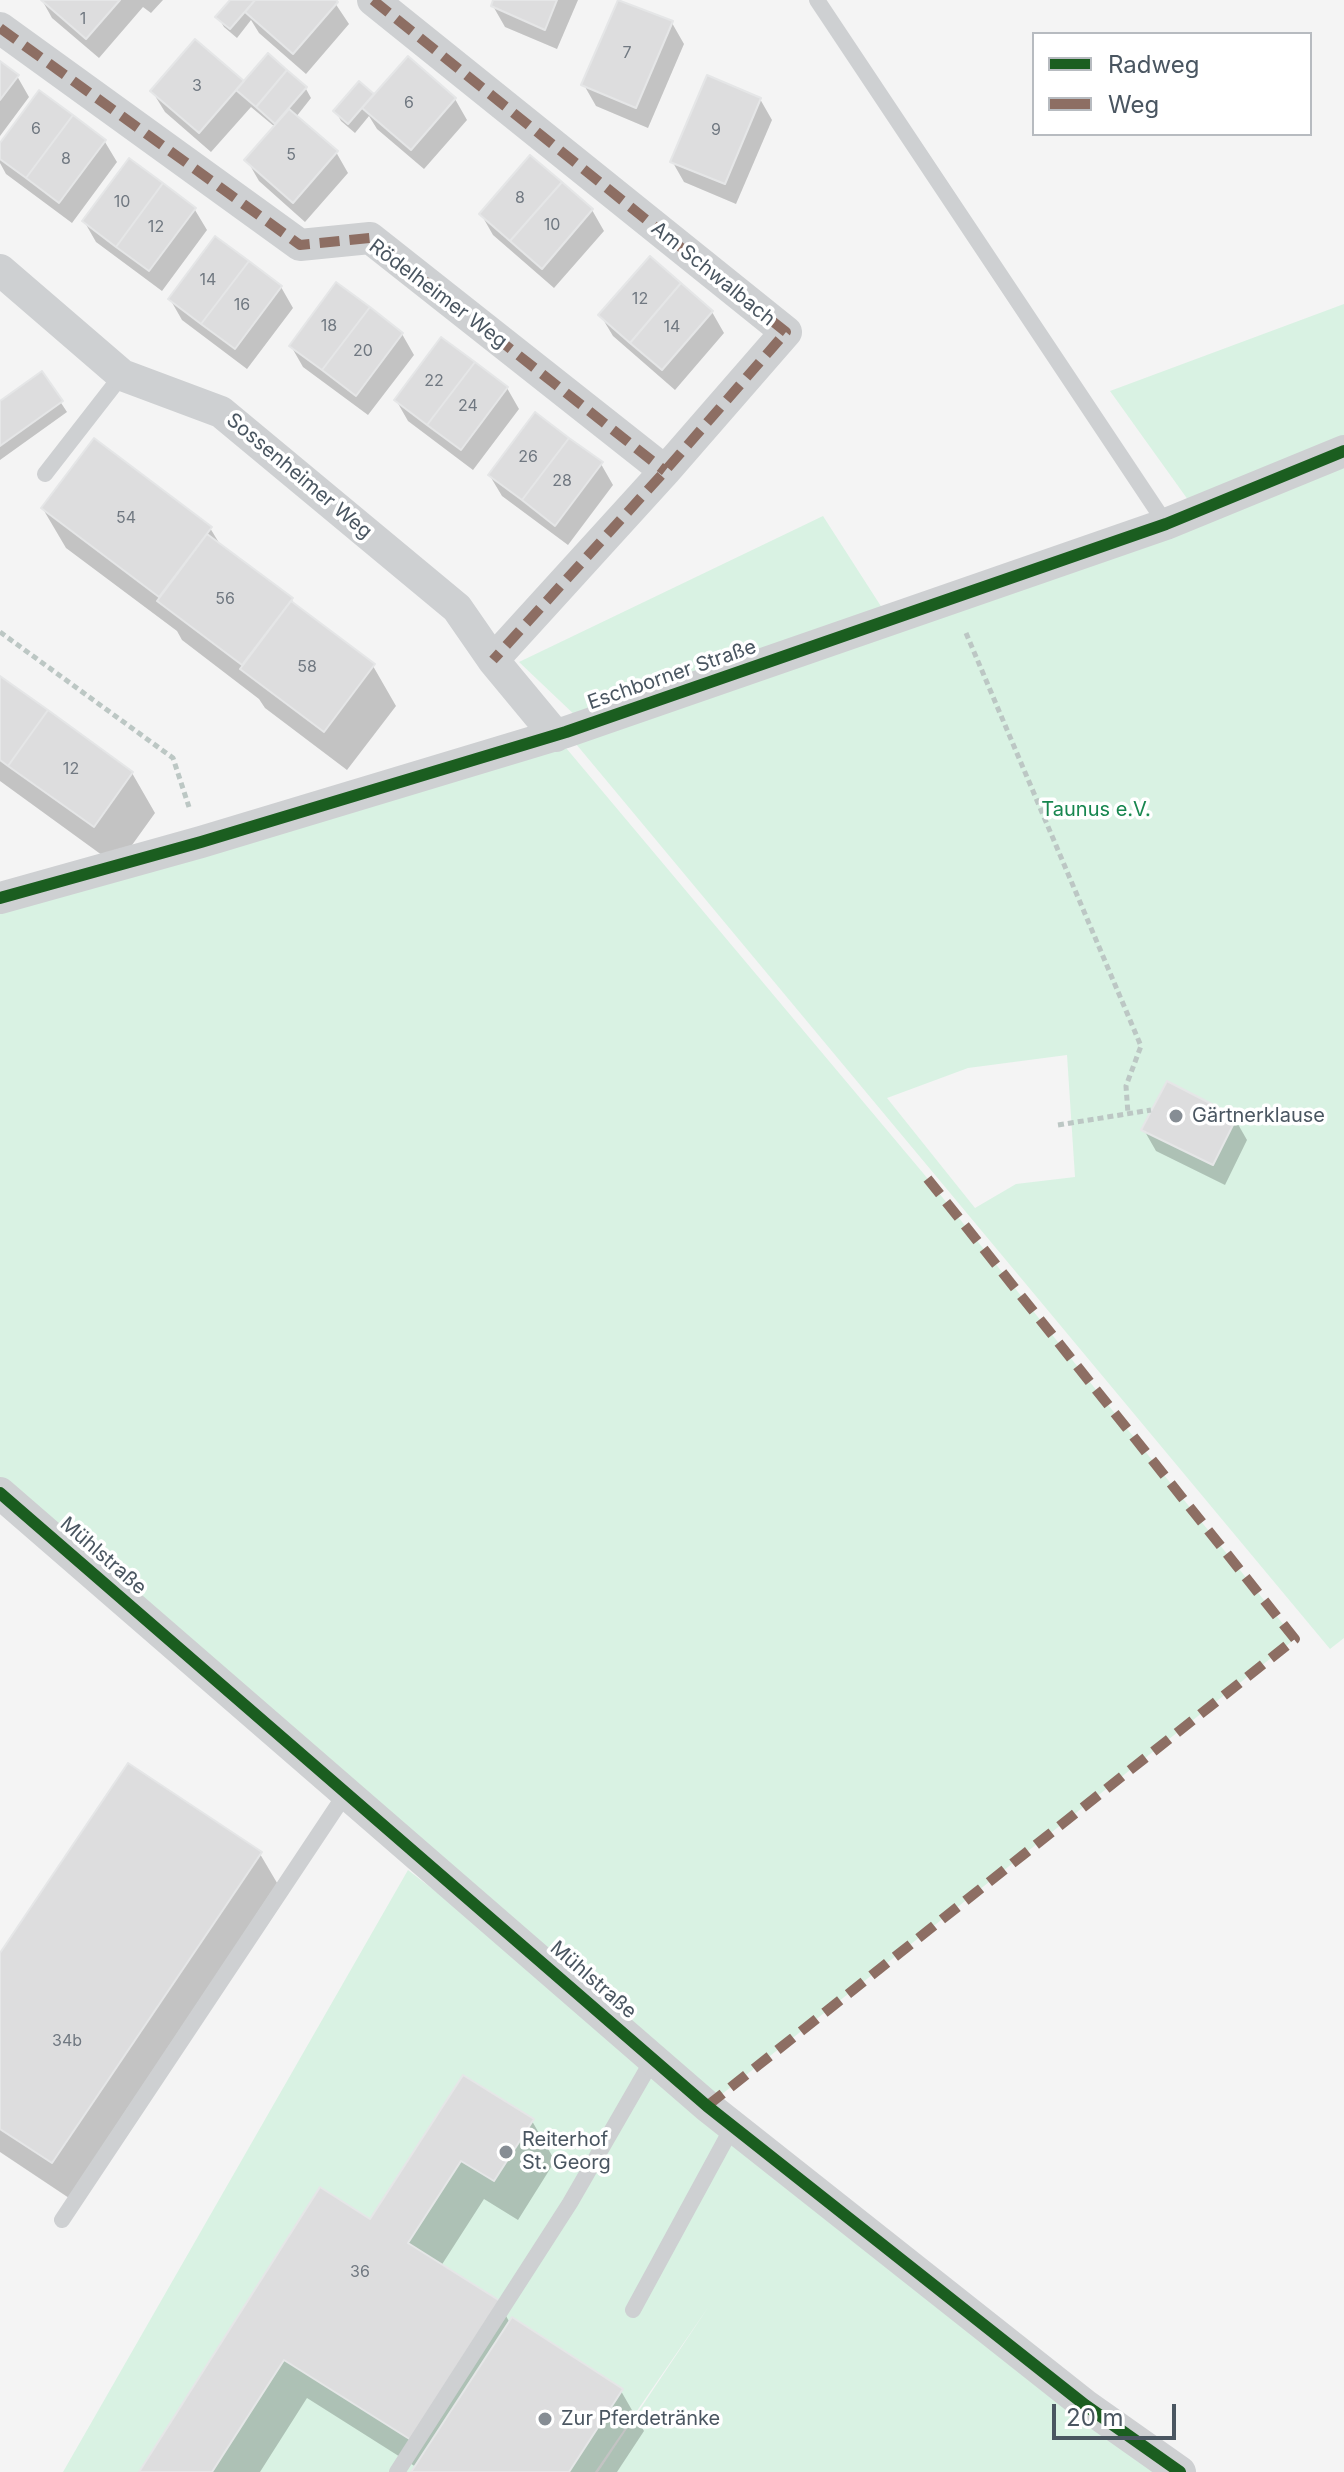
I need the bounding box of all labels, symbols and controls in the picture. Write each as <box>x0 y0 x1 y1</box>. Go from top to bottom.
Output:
house number: 1 <box>80 9 86 29</box>
legend <box>1032 32 1312 136</box>
house number: 7 <box>622 43 632 63</box>
text: Radweg <box>1108 50 1199 79</box>
house number: 3 <box>192 76 202 96</box>
text: Weg <box>1108 90 1159 119</box>
house number: 6 <box>404 93 414 113</box>
house number: 6 <box>31 119 41 139</box>
house number: 9 <box>711 120 721 140</box>
house number: 5 <box>286 145 296 165</box>
house number: 8 <box>61 149 71 169</box>
house number: 8 <box>515 188 525 208</box>
house number: 10 <box>114 192 130 212</box>
house number: 10 <box>544 215 560 235</box>
house number: 12 <box>148 217 164 237</box>
street label: Am Schwalbach <box>646 217 780 331</box>
street label: Rödelheimer Weg <box>364 234 512 354</box>
house number: 14 <box>200 270 216 290</box>
house number: 12 <box>632 289 648 309</box>
house number: 16 <box>234 295 250 315</box>
house number: 18 <box>321 316 337 336</box>
house number: 14 <box>664 317 680 337</box>
house number: 20 <box>353 341 373 361</box>
house number: 22 <box>424 371 444 391</box>
house number: 24 <box>458 396 478 416</box>
street label: Sossenheimer Weg <box>221 408 377 544</box>
house number: 26 <box>518 447 538 467</box>
house number: 28 <box>552 471 572 491</box>
house number: 54 <box>116 508 136 528</box>
house number: 56 <box>215 589 235 609</box>
street label: Eschborner Straße <box>585 635 759 715</box>
house number: 58 <box>297 657 317 677</box>
house number: 12 <box>63 759 79 779</box>
park label: Taunus e.V. <box>1041 798 1151 822</box>
place label: Gärtnerklause <box>1192 1104 1325 1128</box>
marker: Gärtnerklause <box>1167 1107 1185 1125</box>
street label: Mühlstraße <box>55 1512 151 1600</box>
street label: Mühlstraße <box>545 1936 641 2024</box>
house number: 34b <box>52 2031 82 2051</box>
place label: Reiterhof St. Georg <box>522 2128 611 2175</box>
marker: Reiterhof St. Georg <box>497 2143 515 2161</box>
house number: 36 <box>350 2262 370 2282</box>
scale bar <box>1056 2388 1180 2438</box>
text: 20 m <box>1066 2403 1124 2432</box>
place label: Zur Pferdetränke <box>561 2407 720 2431</box>
marker: Zur Pferdetränke <box>536 2410 554 2428</box>

